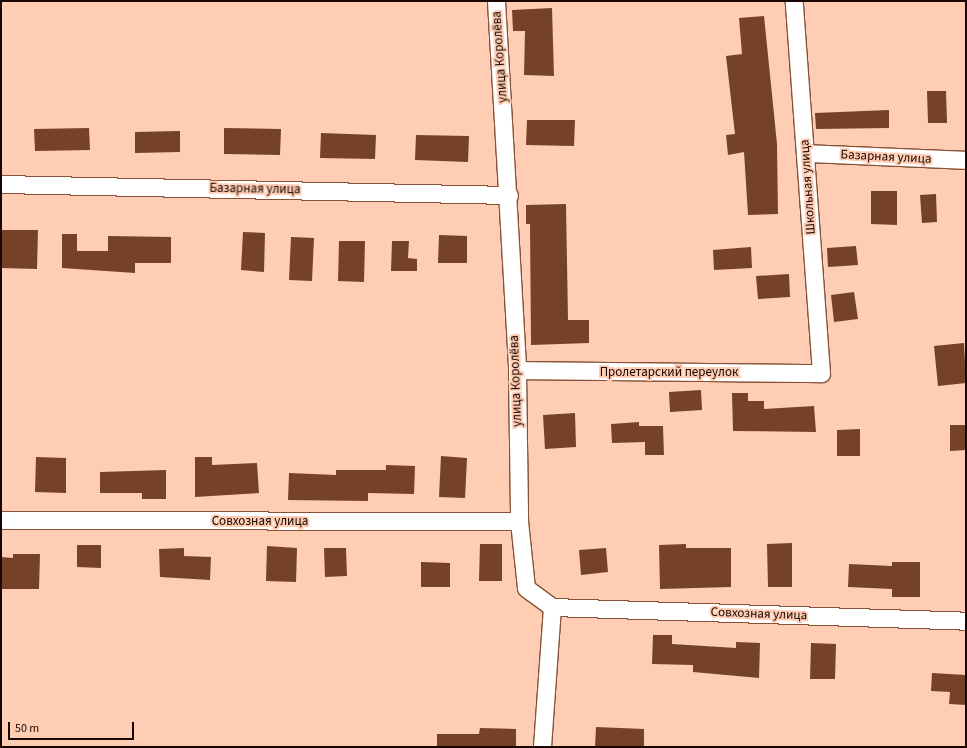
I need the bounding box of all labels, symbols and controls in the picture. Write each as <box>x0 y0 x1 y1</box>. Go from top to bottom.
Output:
street label: улица Королёва <box>489 11 511 103</box>
street label: Школьная улица <box>797 139 819 235</box>
street label: Базарная улица <box>840 147 932 167</box>
street label: Базарная улица <box>209 180 301 198</box>
street label: улица Королёва <box>507 335 525 427</box>
street label: Пролетарский переулок <box>600 364 738 380</box>
street label: Совхозная улица <box>212 513 308 529</box>
street label: Совхозная улица <box>710 605 808 623</box>
scale bar <box>10 714 136 740</box>
text: 50 m <box>15 720 39 737</box>

